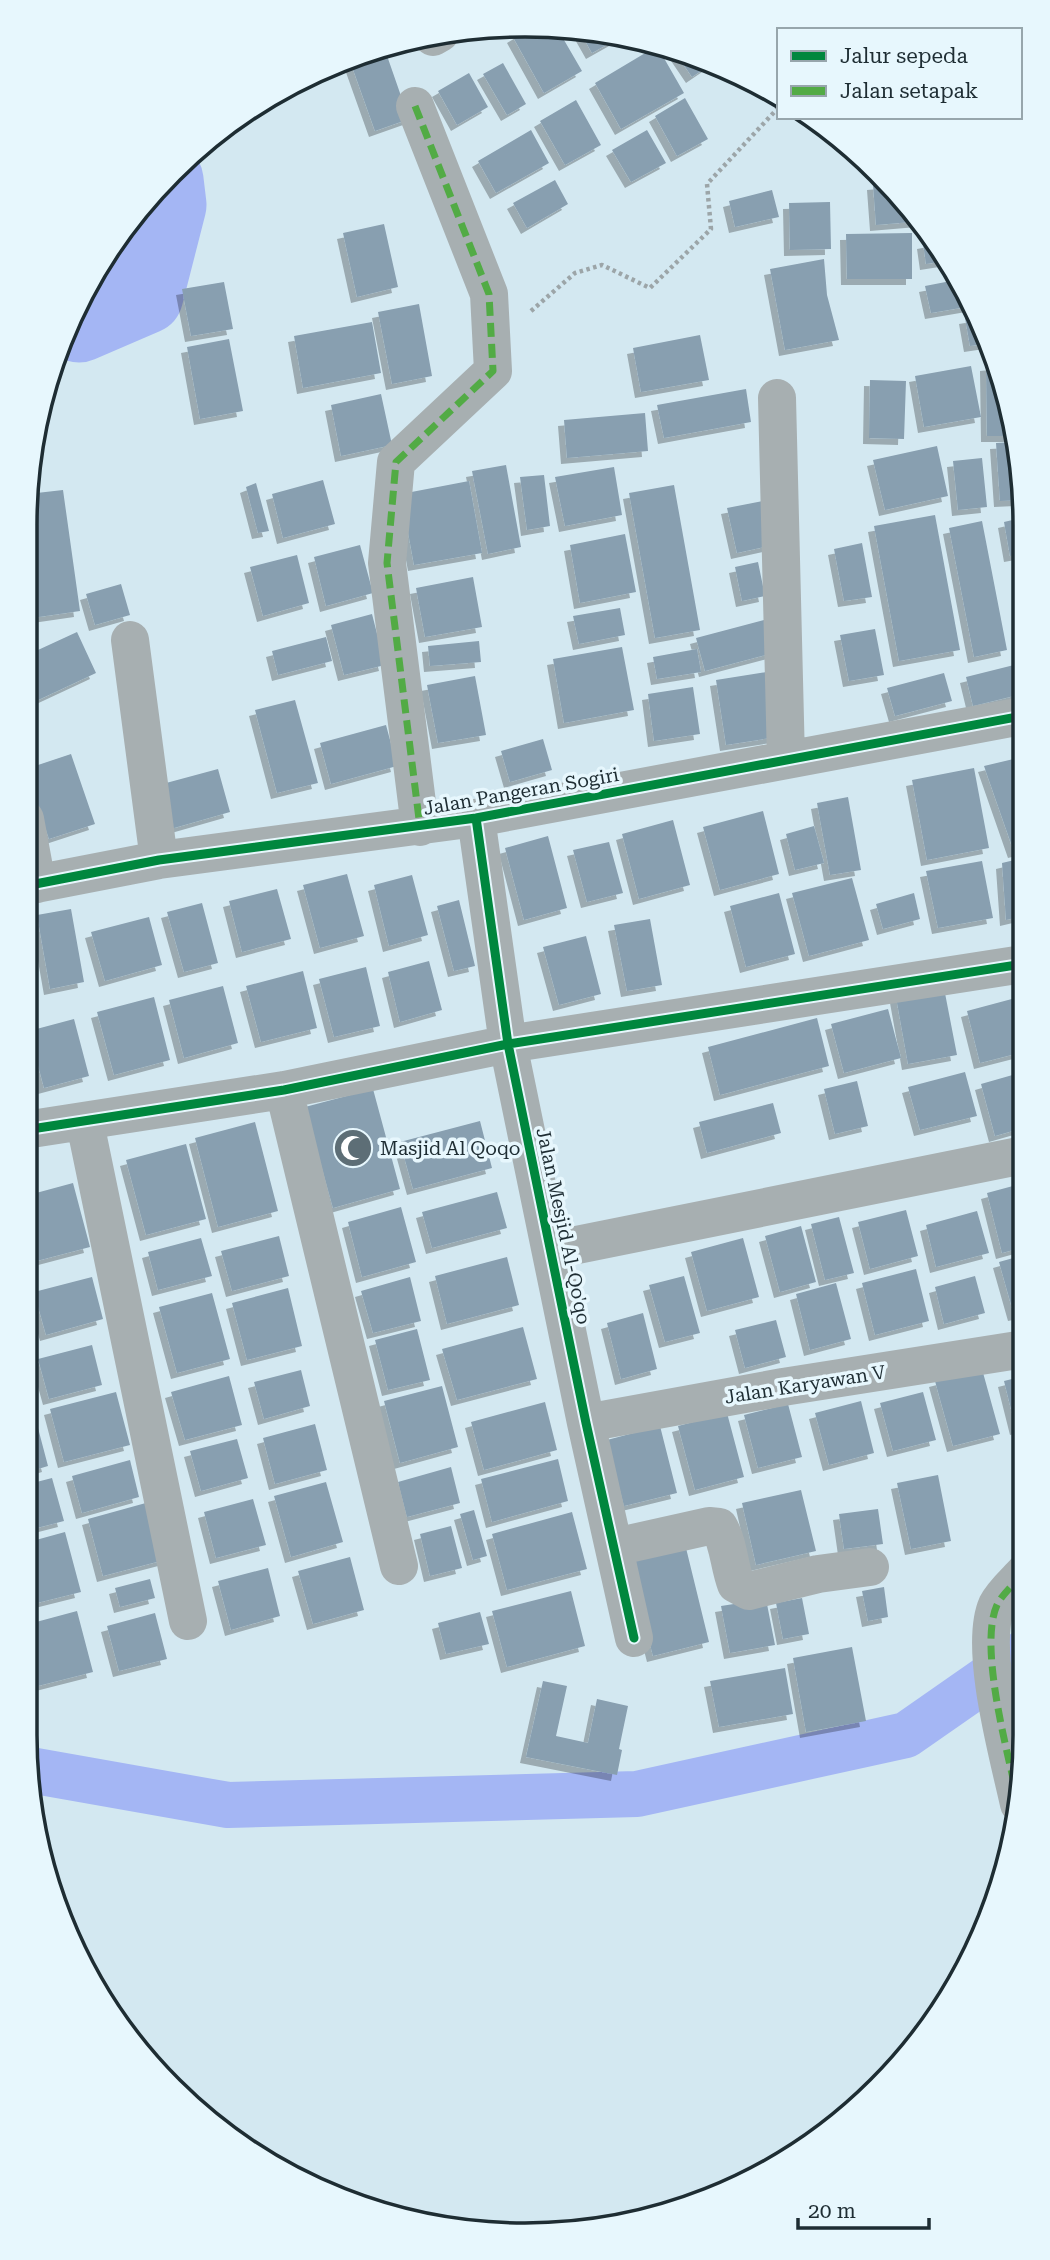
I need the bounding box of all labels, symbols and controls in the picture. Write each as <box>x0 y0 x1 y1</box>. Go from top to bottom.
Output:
legend <box>777 28 1022 119</box>
text: Jalur sepeda <box>840 44 968 68</box>
text: Jalan setapak <box>840 79 978 103</box>
street label: Jalan Pangeran Sogiri <box>421 763 621 820</box>
street label: Jalan Mesjid Al-Qo'qo <box>531 1126 596 1326</box>
mosque icon: Masjid Al Qoqo <box>332 1127 374 1169</box>
place label: Masjid Al Qoqo <box>380 1137 520 1160</box>
street label: Jalan Karyawan V <box>723 1360 888 1409</box>
scale bar <box>798 2186 929 2230</box>
text: 20 m <box>808 2199 856 2223</box>

